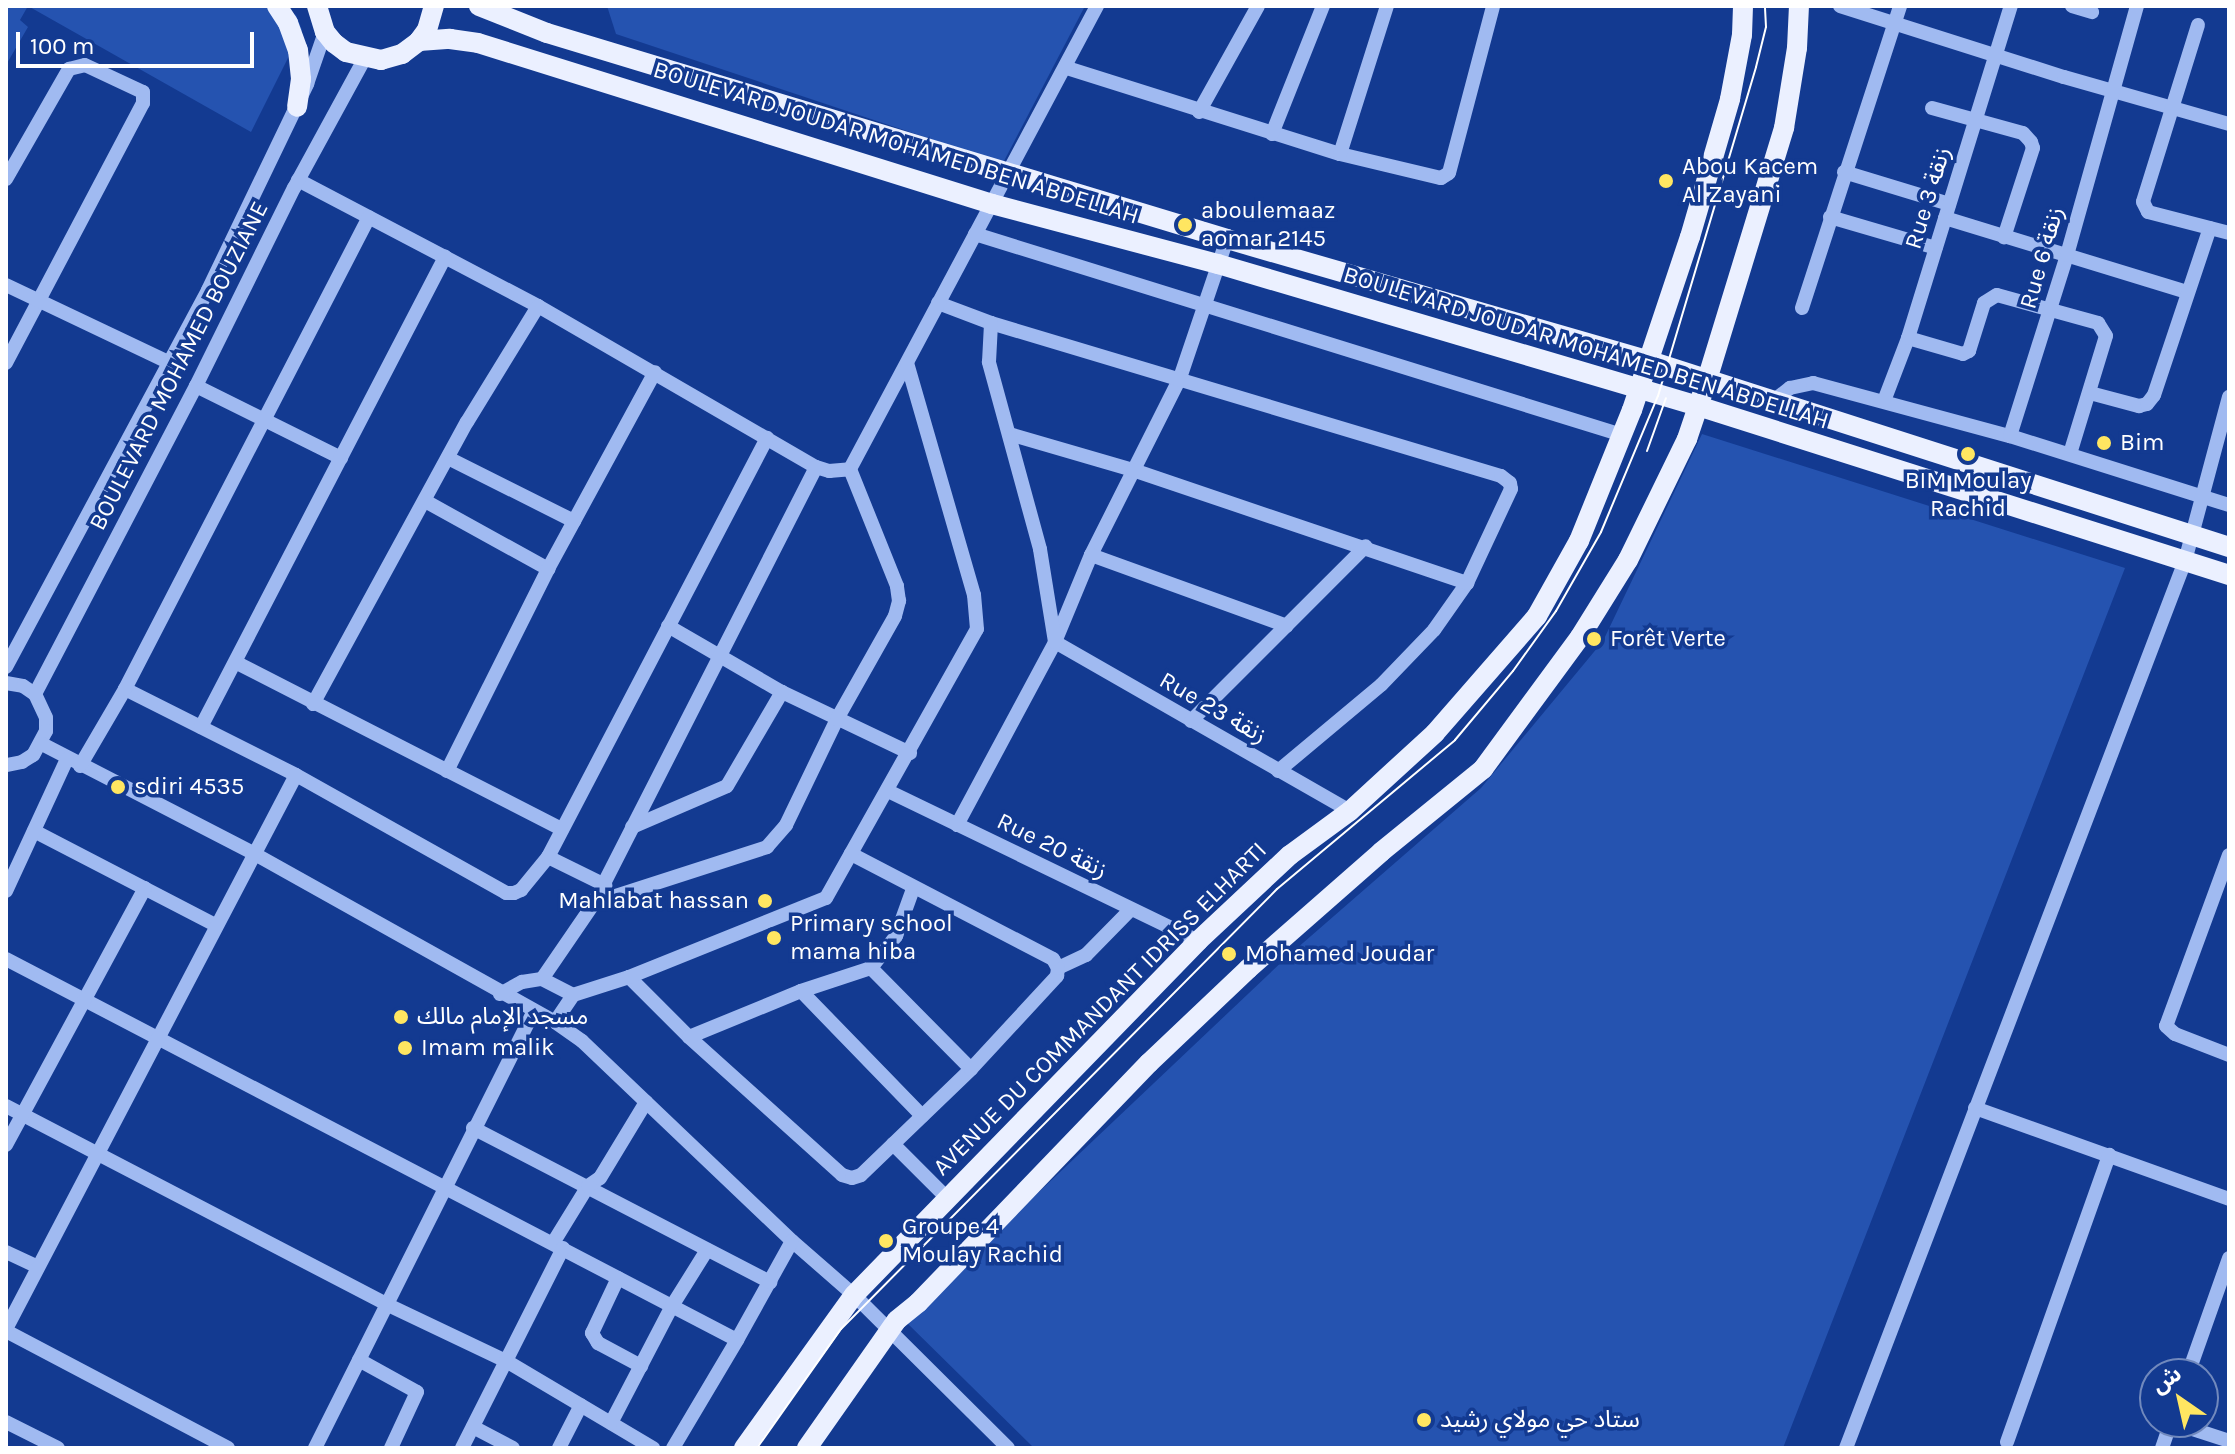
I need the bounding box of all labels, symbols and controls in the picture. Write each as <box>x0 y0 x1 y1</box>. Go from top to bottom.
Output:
scale bar <box>20 16 258 66</box>
text: 100 m <box>30 32 95 60</box>
street label: BOULEVARD JOUDAR MOHAMED BEN ABDELLAH <box>650 55 1142 231</box>
street label: Rue 3 زنقة <box>1899 143 1957 253</box>
place label: Abou Kacem Al Zayani <box>1682 153 1818 209</box>
marker: Abou Kacem Al Zayani <box>1657 172 1675 190</box>
street label: BOULEVARD MOHAMED BOUZIANE <box>83 197 275 535</box>
place label: aboulemaaz aomar 2145 <box>1201 197 1335 253</box>
street label: Rue 6 زنقة <box>2014 204 2070 312</box>
marker: aboulemaaz aomar 2145 <box>1176 216 1194 234</box>
street label: BOULEVARD JOUDAR MOHAMED BEN ABDELLAH <box>1340 260 1832 436</box>
place label: Bim <box>2120 429 2165 457</box>
marker: Bim <box>2095 434 2113 452</box>
marker: BIM Moulay Rachid <box>1959 445 1977 463</box>
place label: BIM Moulay Rachid <box>1905 467 2031 523</box>
place label: Forêt Verte <box>1610 625 1726 653</box>
marker: Forêt Verte <box>1585 630 1603 648</box>
street label: Rue 23 زنقة <box>1154 666 1272 750</box>
place label: sdiri 4535 <box>134 773 244 801</box>
marker: sdiri 4535 <box>109 778 127 796</box>
street label: Rue 20 زنقة <box>992 807 1112 885</box>
street label: AVENUE DU COMMANDANT IDRISS ELHARTI <box>927 836 1273 1182</box>
place label: Mahlabat hassan <box>558 887 749 915</box>
marker: Mahlabat hassan <box>756 892 774 910</box>
place label: Primary school mama hiba <box>790 910 953 966</box>
marker: Primary school mama hiba <box>765 929 783 947</box>
place label: Mohamed Joudar <box>1245 940 1434 968</box>
marker: Mohamed Joudar <box>1220 945 1238 963</box>
place label: مسجد الإمام مالك <box>417 1003 588 1031</box>
marker: مسجد الإمام مالك <box>392 1008 410 1026</box>
place label: Imam malik <box>421 1034 555 1062</box>
marker: Imam malik <box>396 1039 414 1057</box>
place label: Groupe 4 Moulay Rachid <box>902 1213 1063 1269</box>
marker: Groupe 4 Moulay Rachid <box>877 1232 895 1250</box>
north arrow <box>2139 1358 2219 1438</box>
text: ش <box>2147 1361 2186 1399</box>
place label: ستاد حي مولاي رشيد <box>1440 1406 1640 1434</box>
marker: ستاد حي مولاي رشيد <box>1415 1411 1433 1429</box>

